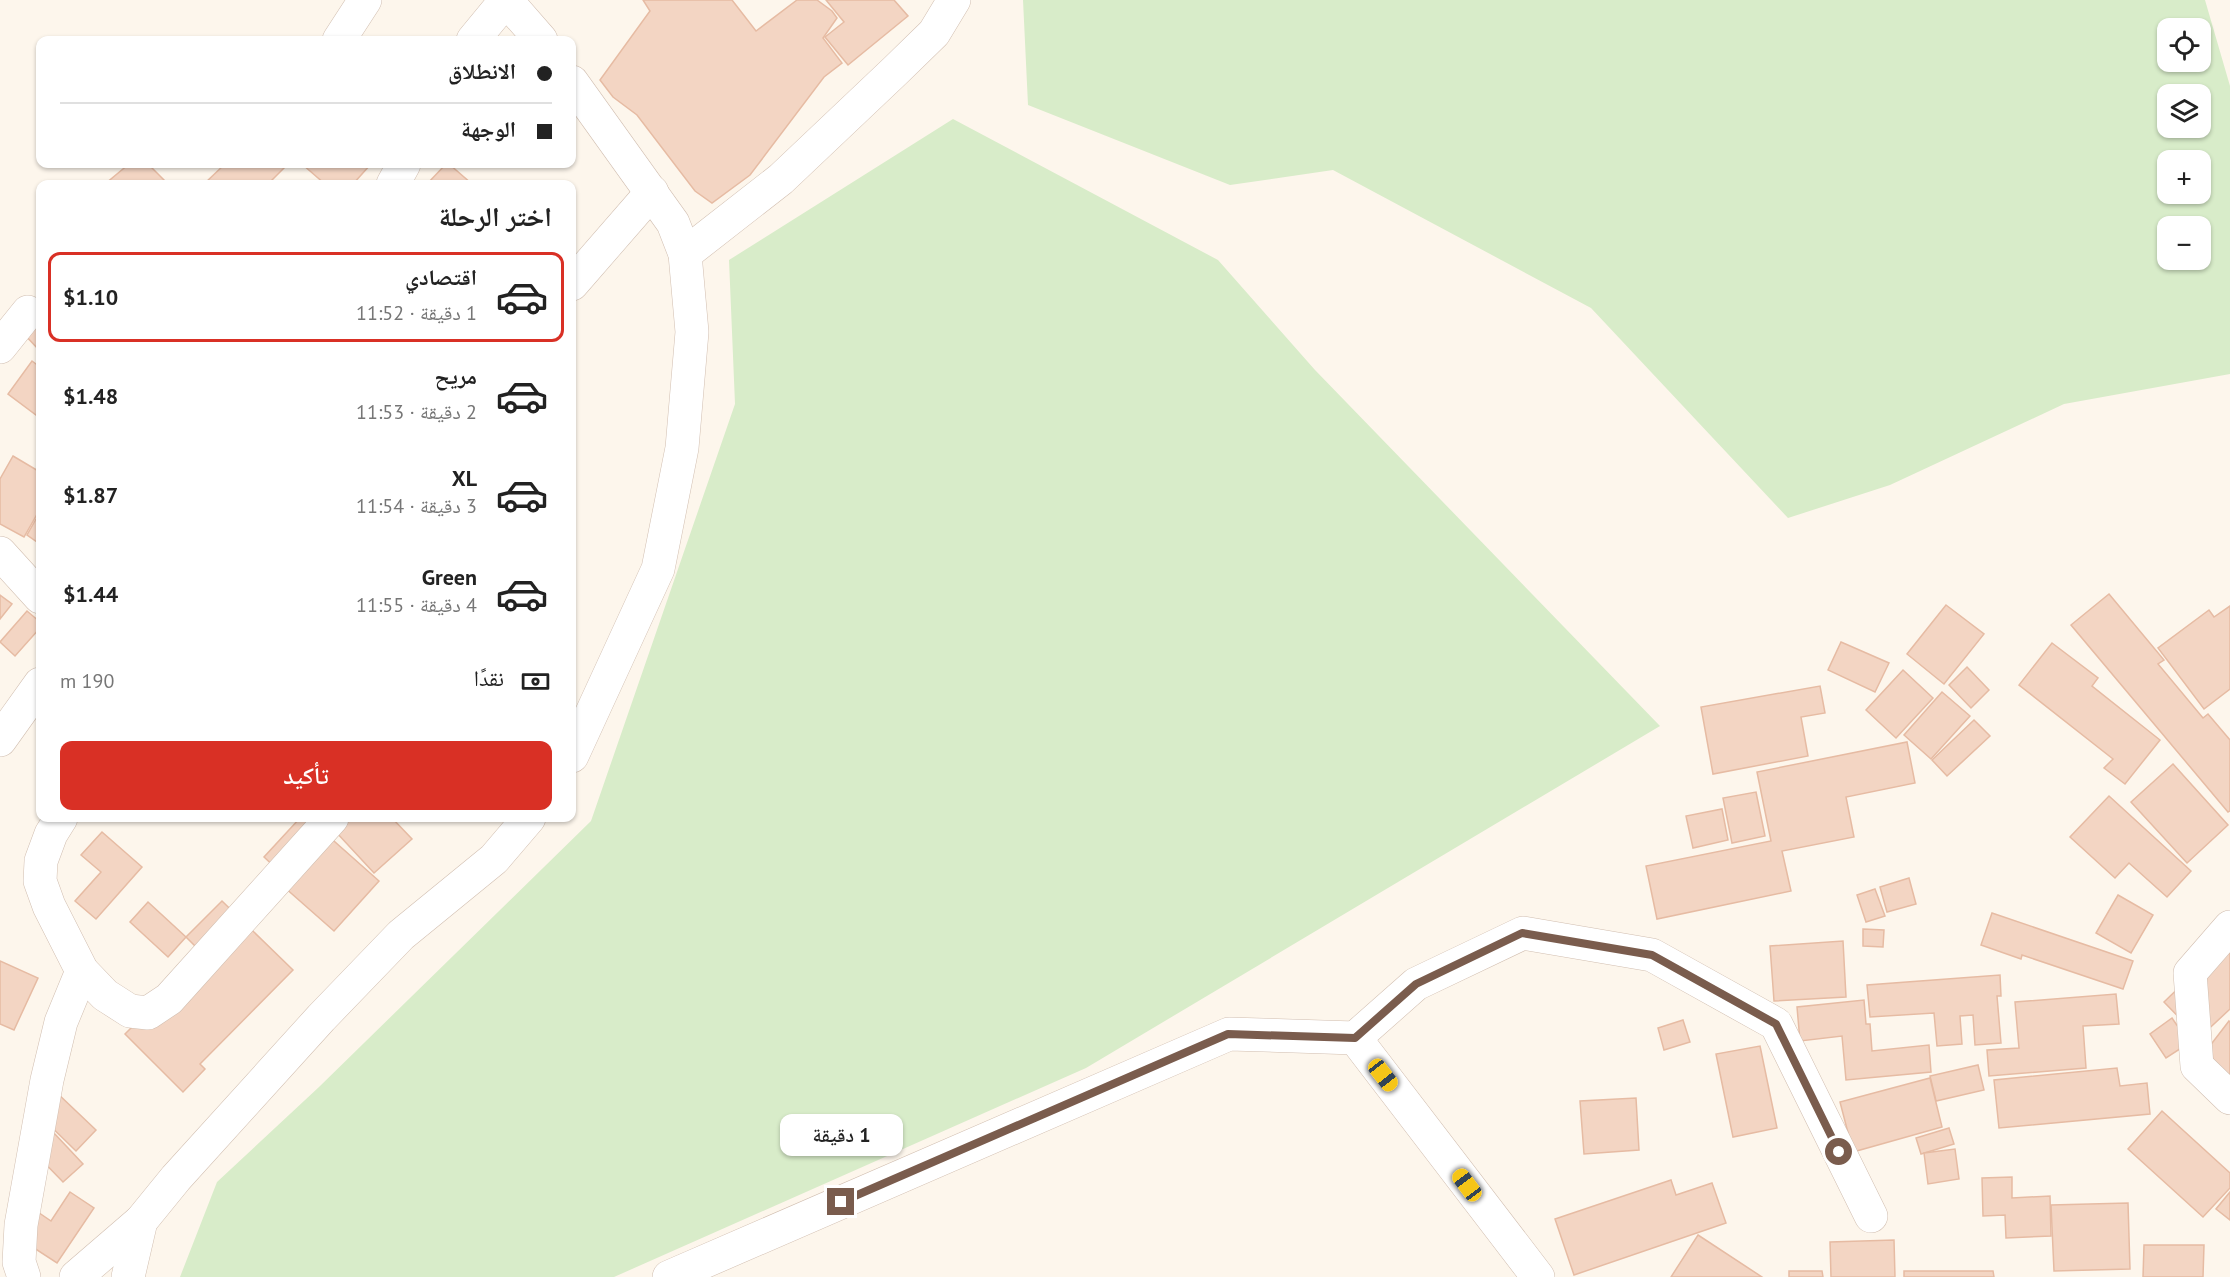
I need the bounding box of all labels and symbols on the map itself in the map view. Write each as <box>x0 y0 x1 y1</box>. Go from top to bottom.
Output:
car <box>1365 1055 1401 1095</box>
callout: 1 دقيقة <box>780 1115 902 1157</box>
route start <box>1825 1138 1852 1165</box>
car <box>1449 1165 1485 1205</box>
route end <box>827 1188 854 1215</box>

